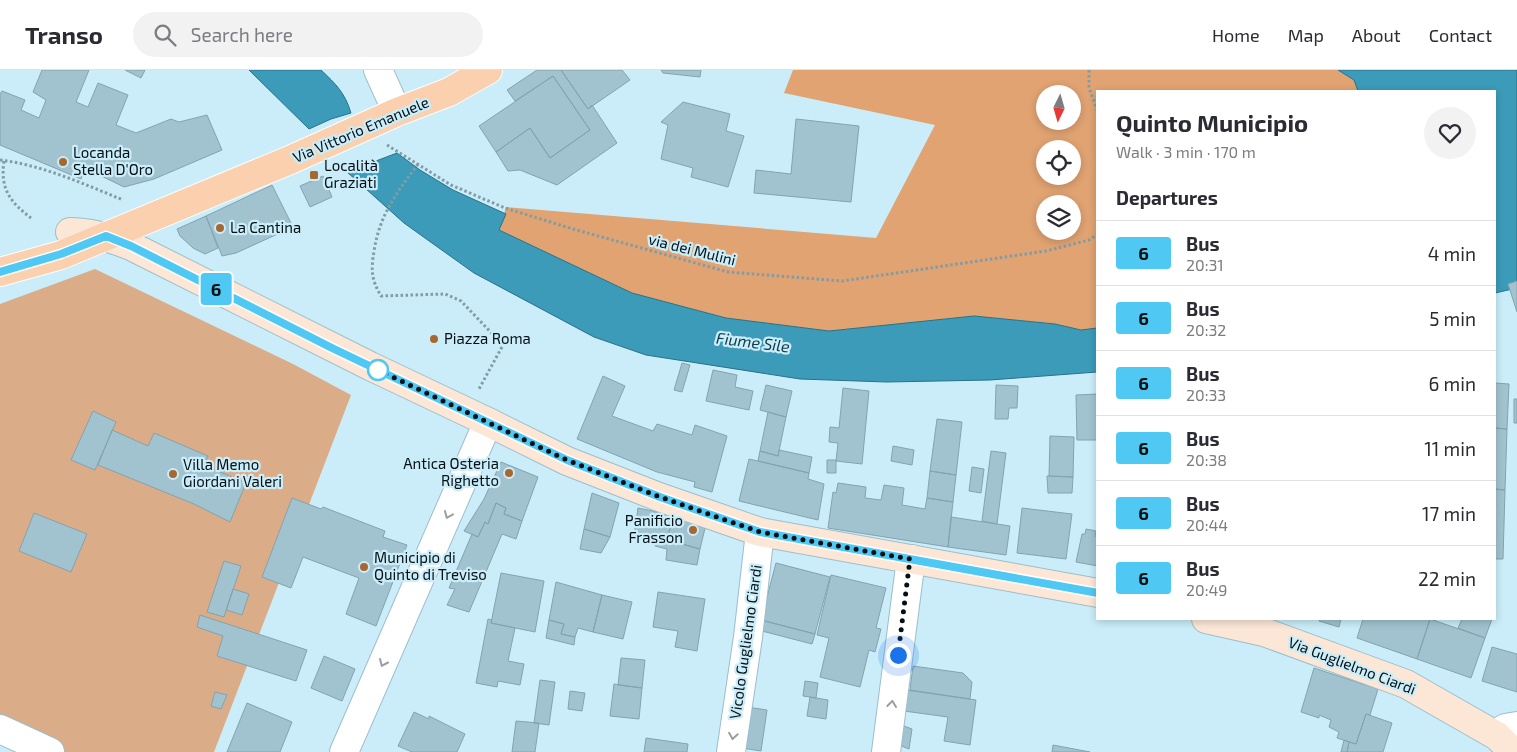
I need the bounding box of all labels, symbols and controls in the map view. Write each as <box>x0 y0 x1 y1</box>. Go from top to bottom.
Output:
search box <box>133 12 483 57</box>
text: Transo <box>25 20 103 49</box>
icon: search <box>151 21 179 49</box>
text: Search here <box>191 23 293 46</box>
text: Home <box>1212 24 1260 46</box>
text: Map <box>1288 24 1324 46</box>
text: About <box>1352 24 1401 46</box>
text: Contact <box>1429 24 1492 46</box>
north arrow <box>1036 85 1081 130</box>
map controls <box>1036 85 1081 240</box>
street label: Via Vittorio Emanuele <box>290 92 431 166</box>
button: heart <box>1424 107 1476 159</box>
text: Quinto Municipio <box>1116 108 1308 137</box>
button: locate <box>1036 140 1081 185</box>
text: Walk · 3 min · 170 m <box>1116 142 1256 161</box>
place label: Locanda Stella D'Oro <box>73 143 153 178</box>
marker: Locanda Stella D'Oro <box>57 156 69 168</box>
place label: Località Graziati <box>324 156 378 191</box>
marker: Località Graziati <box>308 169 320 181</box>
text: Departures <box>1116 186 1218 209</box>
button: layers <box>1036 195 1081 240</box>
place label: La Cantina <box>230 218 301 236</box>
marker: La Cantina <box>214 222 226 234</box>
street label: via dei Mulini <box>647 229 738 269</box>
text: Bus <box>1186 232 1220 255</box>
text: 6 <box>1138 242 1149 264</box>
text: 4 min <box>1428 242 1476 265</box>
text: 20:31 <box>1186 255 1224 274</box>
line badge: 6 <box>200 273 232 305</box>
text: 6 <box>211 278 221 300</box>
text: Bus <box>1186 297 1220 320</box>
text: 6 <box>1138 307 1149 329</box>
text: 5 min <box>1429 307 1476 330</box>
text: 20:32 <box>1186 320 1226 339</box>
water label: Fiume Sile <box>715 328 791 355</box>
place label: Piazza Roma <box>444 329 531 347</box>
marker: Piazza Roma <box>428 333 440 345</box>
unlabelled marker <box>367 359 389 381</box>
text: Bus <box>1186 362 1220 385</box>
text: 6 <box>1138 372 1149 394</box>
text: 6 min <box>1428 372 1476 395</box>
text: 20:33 <box>1186 385 1226 404</box>
text: Bus <box>1186 427 1220 450</box>
text: 6 <box>1138 437 1149 459</box>
text: 11 min <box>1424 437 1476 460</box>
text: 20:38 <box>1186 450 1227 469</box>
place label: Antica Osteria Righetto <box>403 454 499 489</box>
place label: Villa Memo Giordani Valeri <box>183 455 282 490</box>
marker: Antica Osteria Righetto <box>503 467 515 479</box>
marker: Villa Memo Giordani Valeri <box>167 468 179 480</box>
text: Bus <box>1186 492 1220 515</box>
text: 6 <box>1138 502 1149 524</box>
text: 17 min <box>1422 502 1476 525</box>
one-way arrow <box>444 510 455 519</box>
place label: Panificio Frasson <box>625 511 683 546</box>
text: 20:44 <box>1186 515 1228 534</box>
marker: Panificio Frasson <box>687 524 699 536</box>
place label: Municipio di Quinto di Treviso <box>374 548 487 584</box>
text: Bus <box>1186 557 1220 580</box>
marker: Municipio di Quinto di Treviso <box>358 561 370 573</box>
street label: Vicolo Guglielmo Ciardi <box>725 564 765 720</box>
text: 6 <box>1138 567 1149 589</box>
text: 22 min <box>1418 567 1476 590</box>
text: 20:49 <box>1186 580 1227 599</box>
street label: Via Guglielmo Ciardi <box>1286 632 1419 698</box>
your location <box>886 643 911 668</box>
one-way arrow <box>378 658 389 667</box>
one-way arrow <box>886 699 897 707</box>
one-way arrow <box>728 732 739 740</box>

